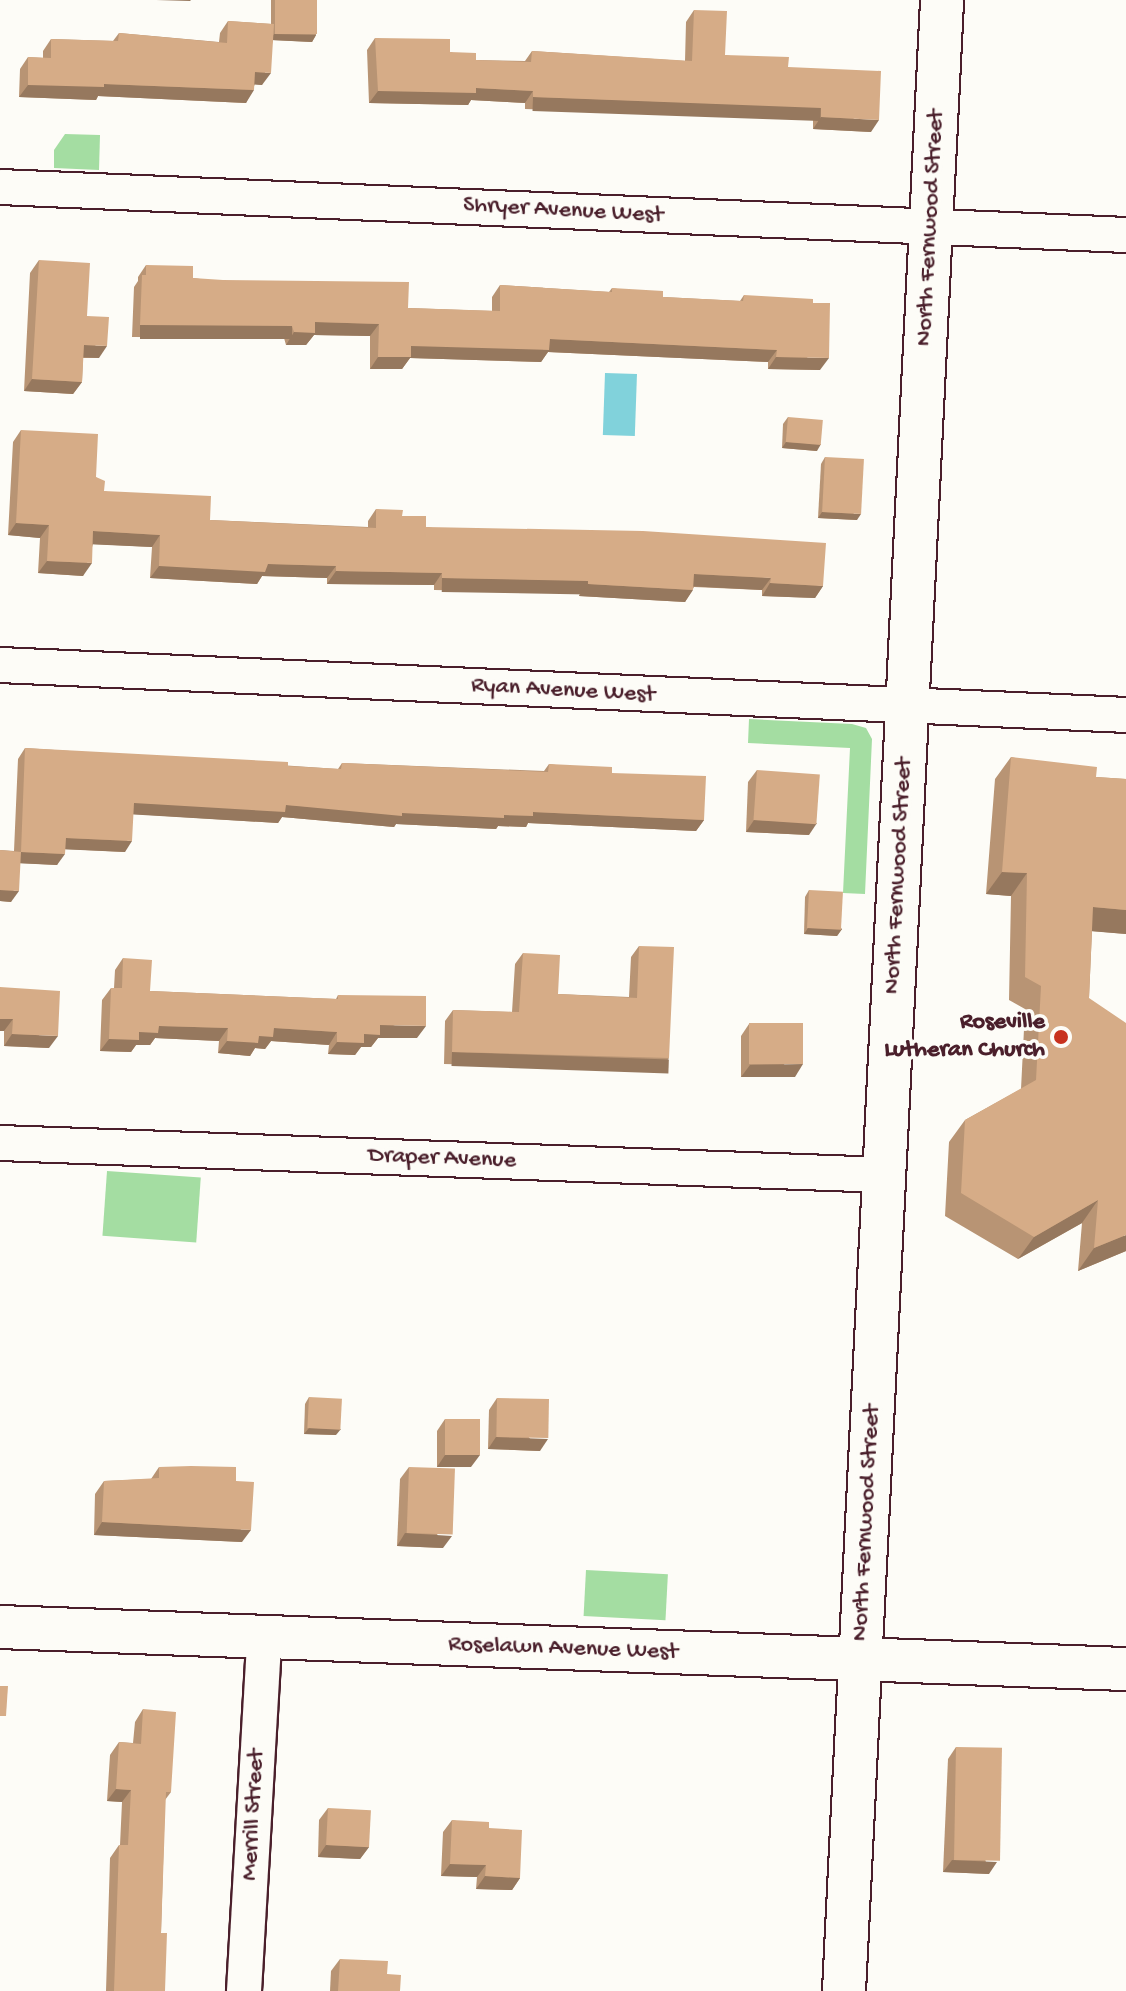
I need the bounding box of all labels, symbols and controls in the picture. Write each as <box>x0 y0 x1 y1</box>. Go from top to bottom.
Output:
street label: North Fernwood Street <box>910 109 952 347</box>
street label: Shryer Avenue West <box>462 191 664 231</box>
street label: Ryan Avenue West <box>470 672 656 710</box>
street label: North Fernwood Street <box>878 757 920 995</box>
place label: Roseville Lutheran Church <box>884 1009 1045 1065</box>
marker: Roseville Lutheran Church <box>1052 1028 1070 1046</box>
street label: Draper Avenue <box>368 1142 516 1176</box>
street label: North Fernwood Street <box>846 1404 888 1642</box>
street label: Roselawn Avenue West <box>448 1631 678 1667</box>
street label: Merrill Street <box>236 1749 272 1881</box>

